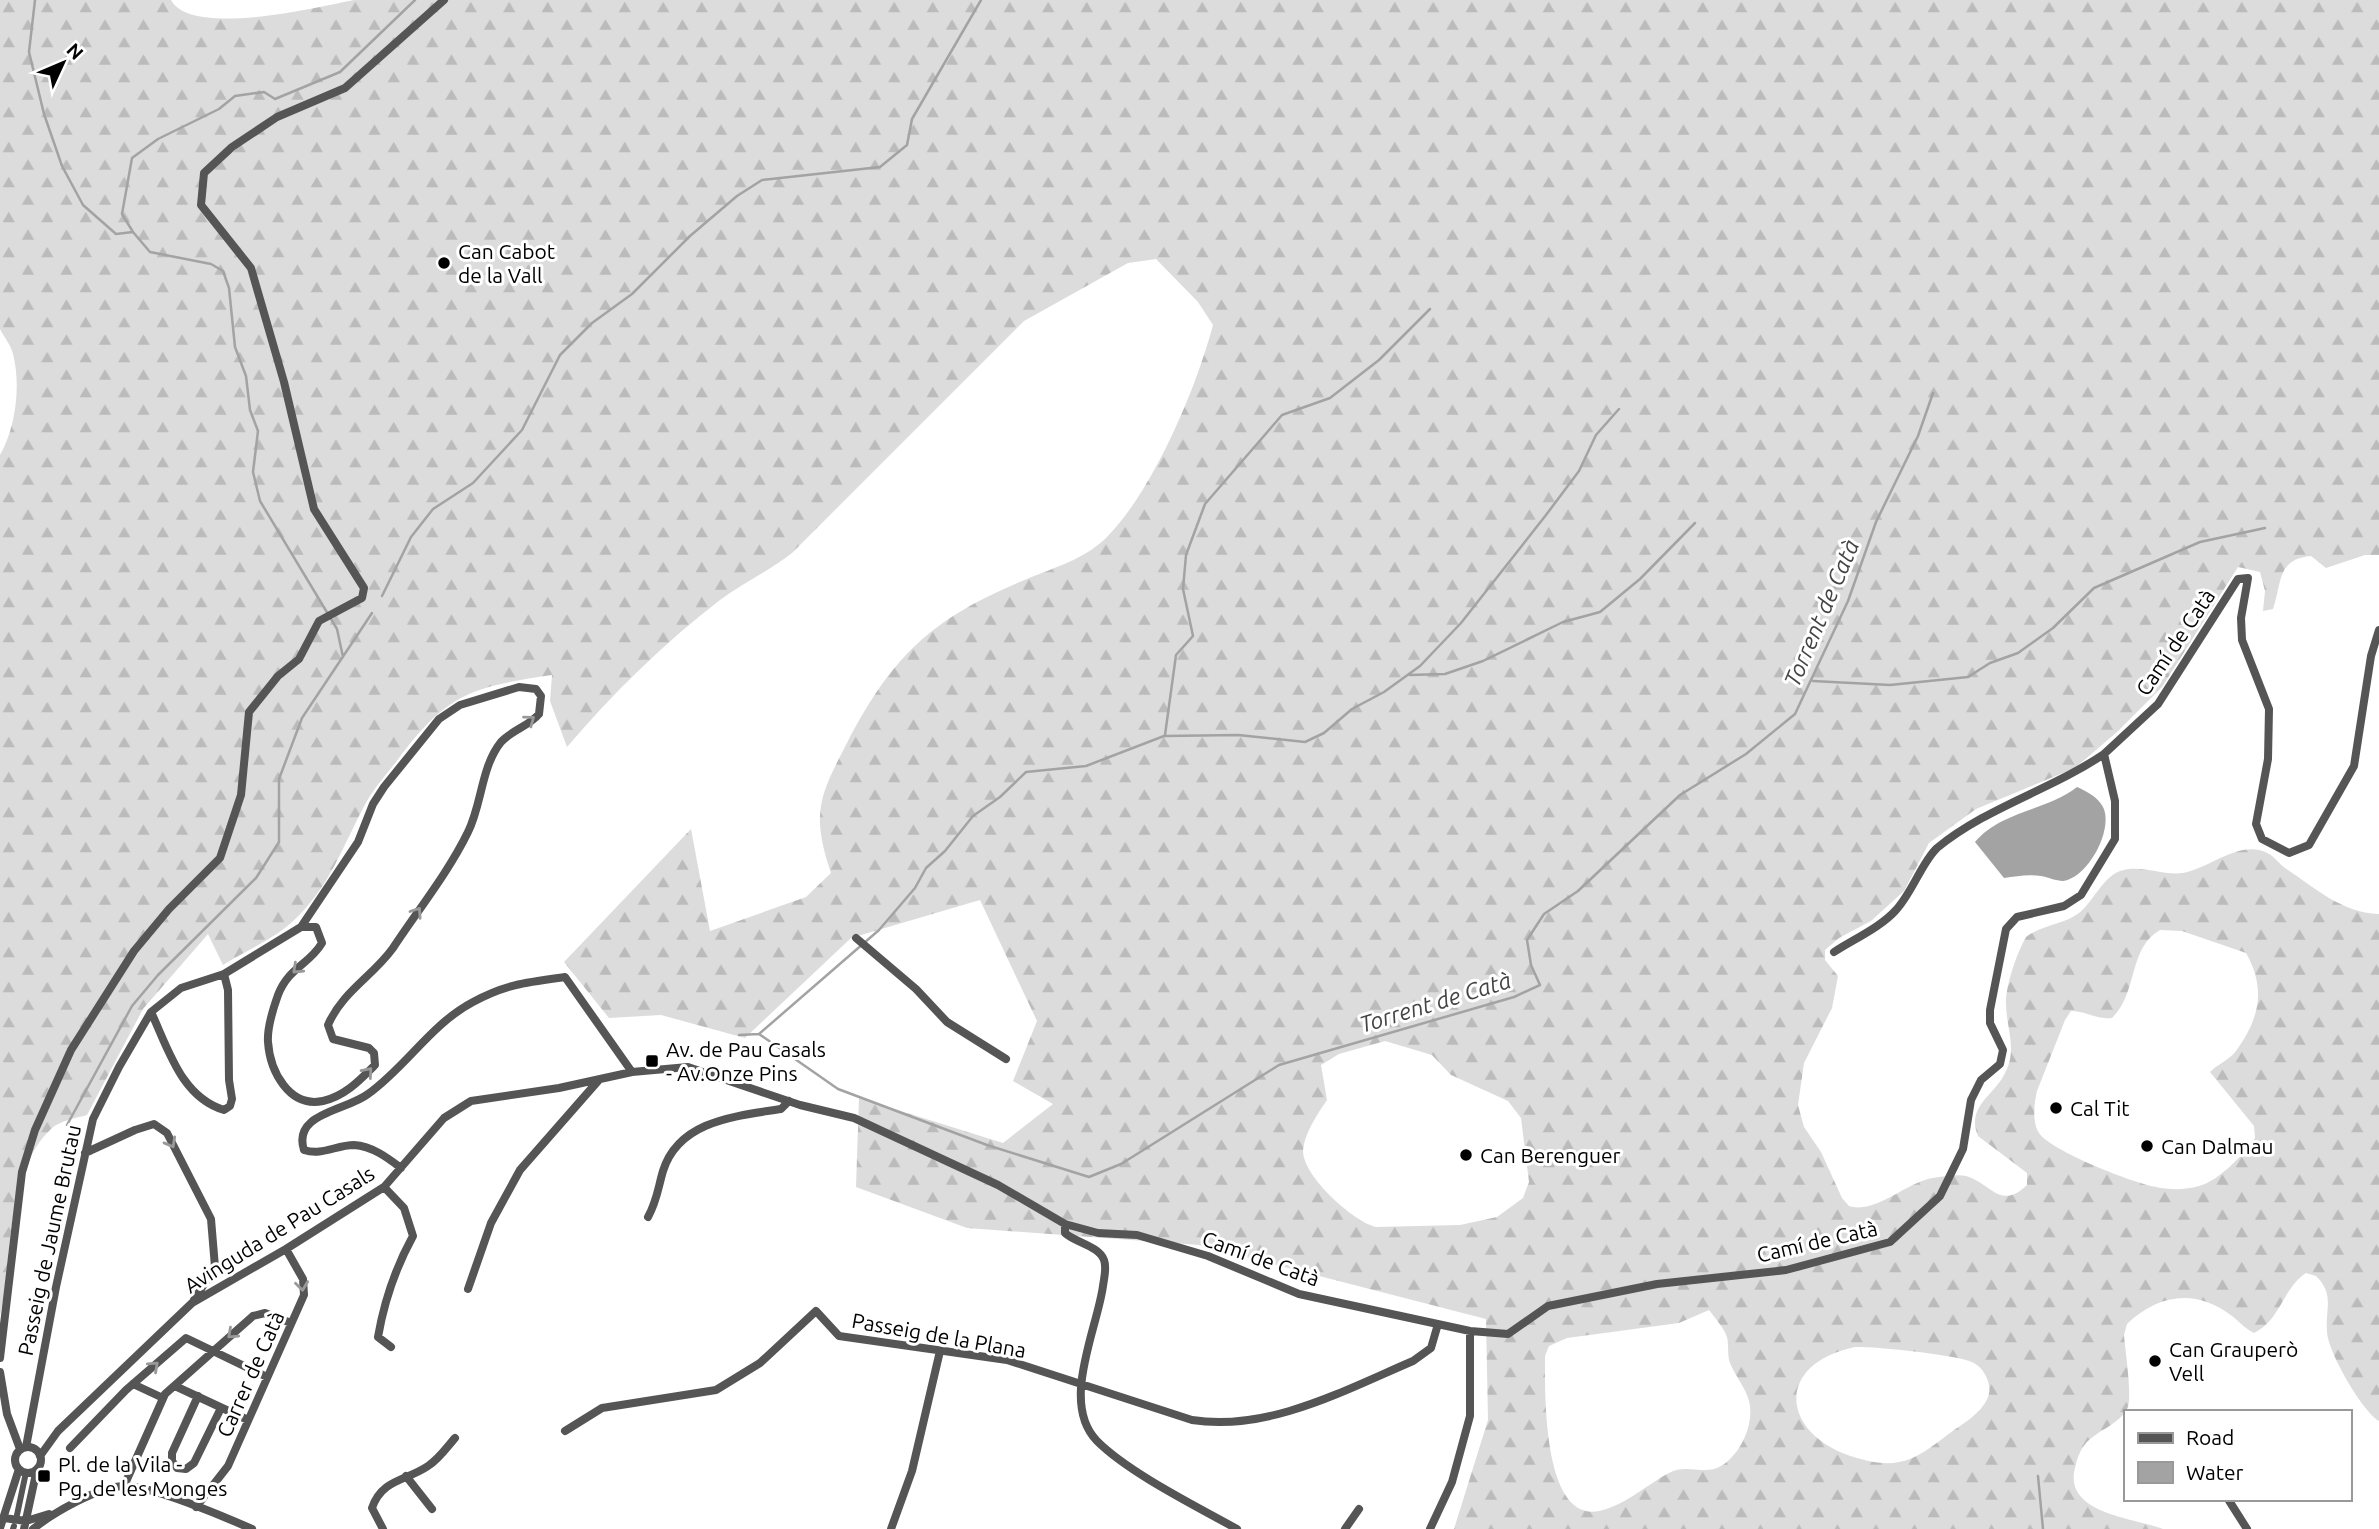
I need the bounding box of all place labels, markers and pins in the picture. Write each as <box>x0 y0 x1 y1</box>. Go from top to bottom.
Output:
place label: Can Cabot de la Vall <box>458 239 555 287</box>
marker: Can Cabot de la Vall <box>436 255 452 271</box>
place label: Av. de Pau Casals - Av.Onze Pins <box>666 1037 826 1085</box>
marker: Av. de Pau Casals - Av.Onze Pins <box>644 1053 660 1069</box>
place label: Cal Tit <box>2070 1096 2130 1120</box>
marker: Cal Tit <box>2048 1100 2064 1116</box>
place label: Can Dalmau <box>2161 1134 2274 1158</box>
marker: Can Dalmau <box>2139 1138 2155 1154</box>
place label: Can Berenguer <box>1480 1143 1621 1167</box>
marker: Can Berenguer <box>1458 1147 1474 1163</box>
place label: Can Grauperò Vell <box>2169 1337 2298 1385</box>
marker: Can Grauperò Vell <box>2147 1353 2163 1369</box>
place label: Pl. de la Vila - Pg. de les Monges <box>58 1452 227 1500</box>
marker: Pl. de la Vila - Pg. de les Monges <box>36 1468 52 1484</box>

